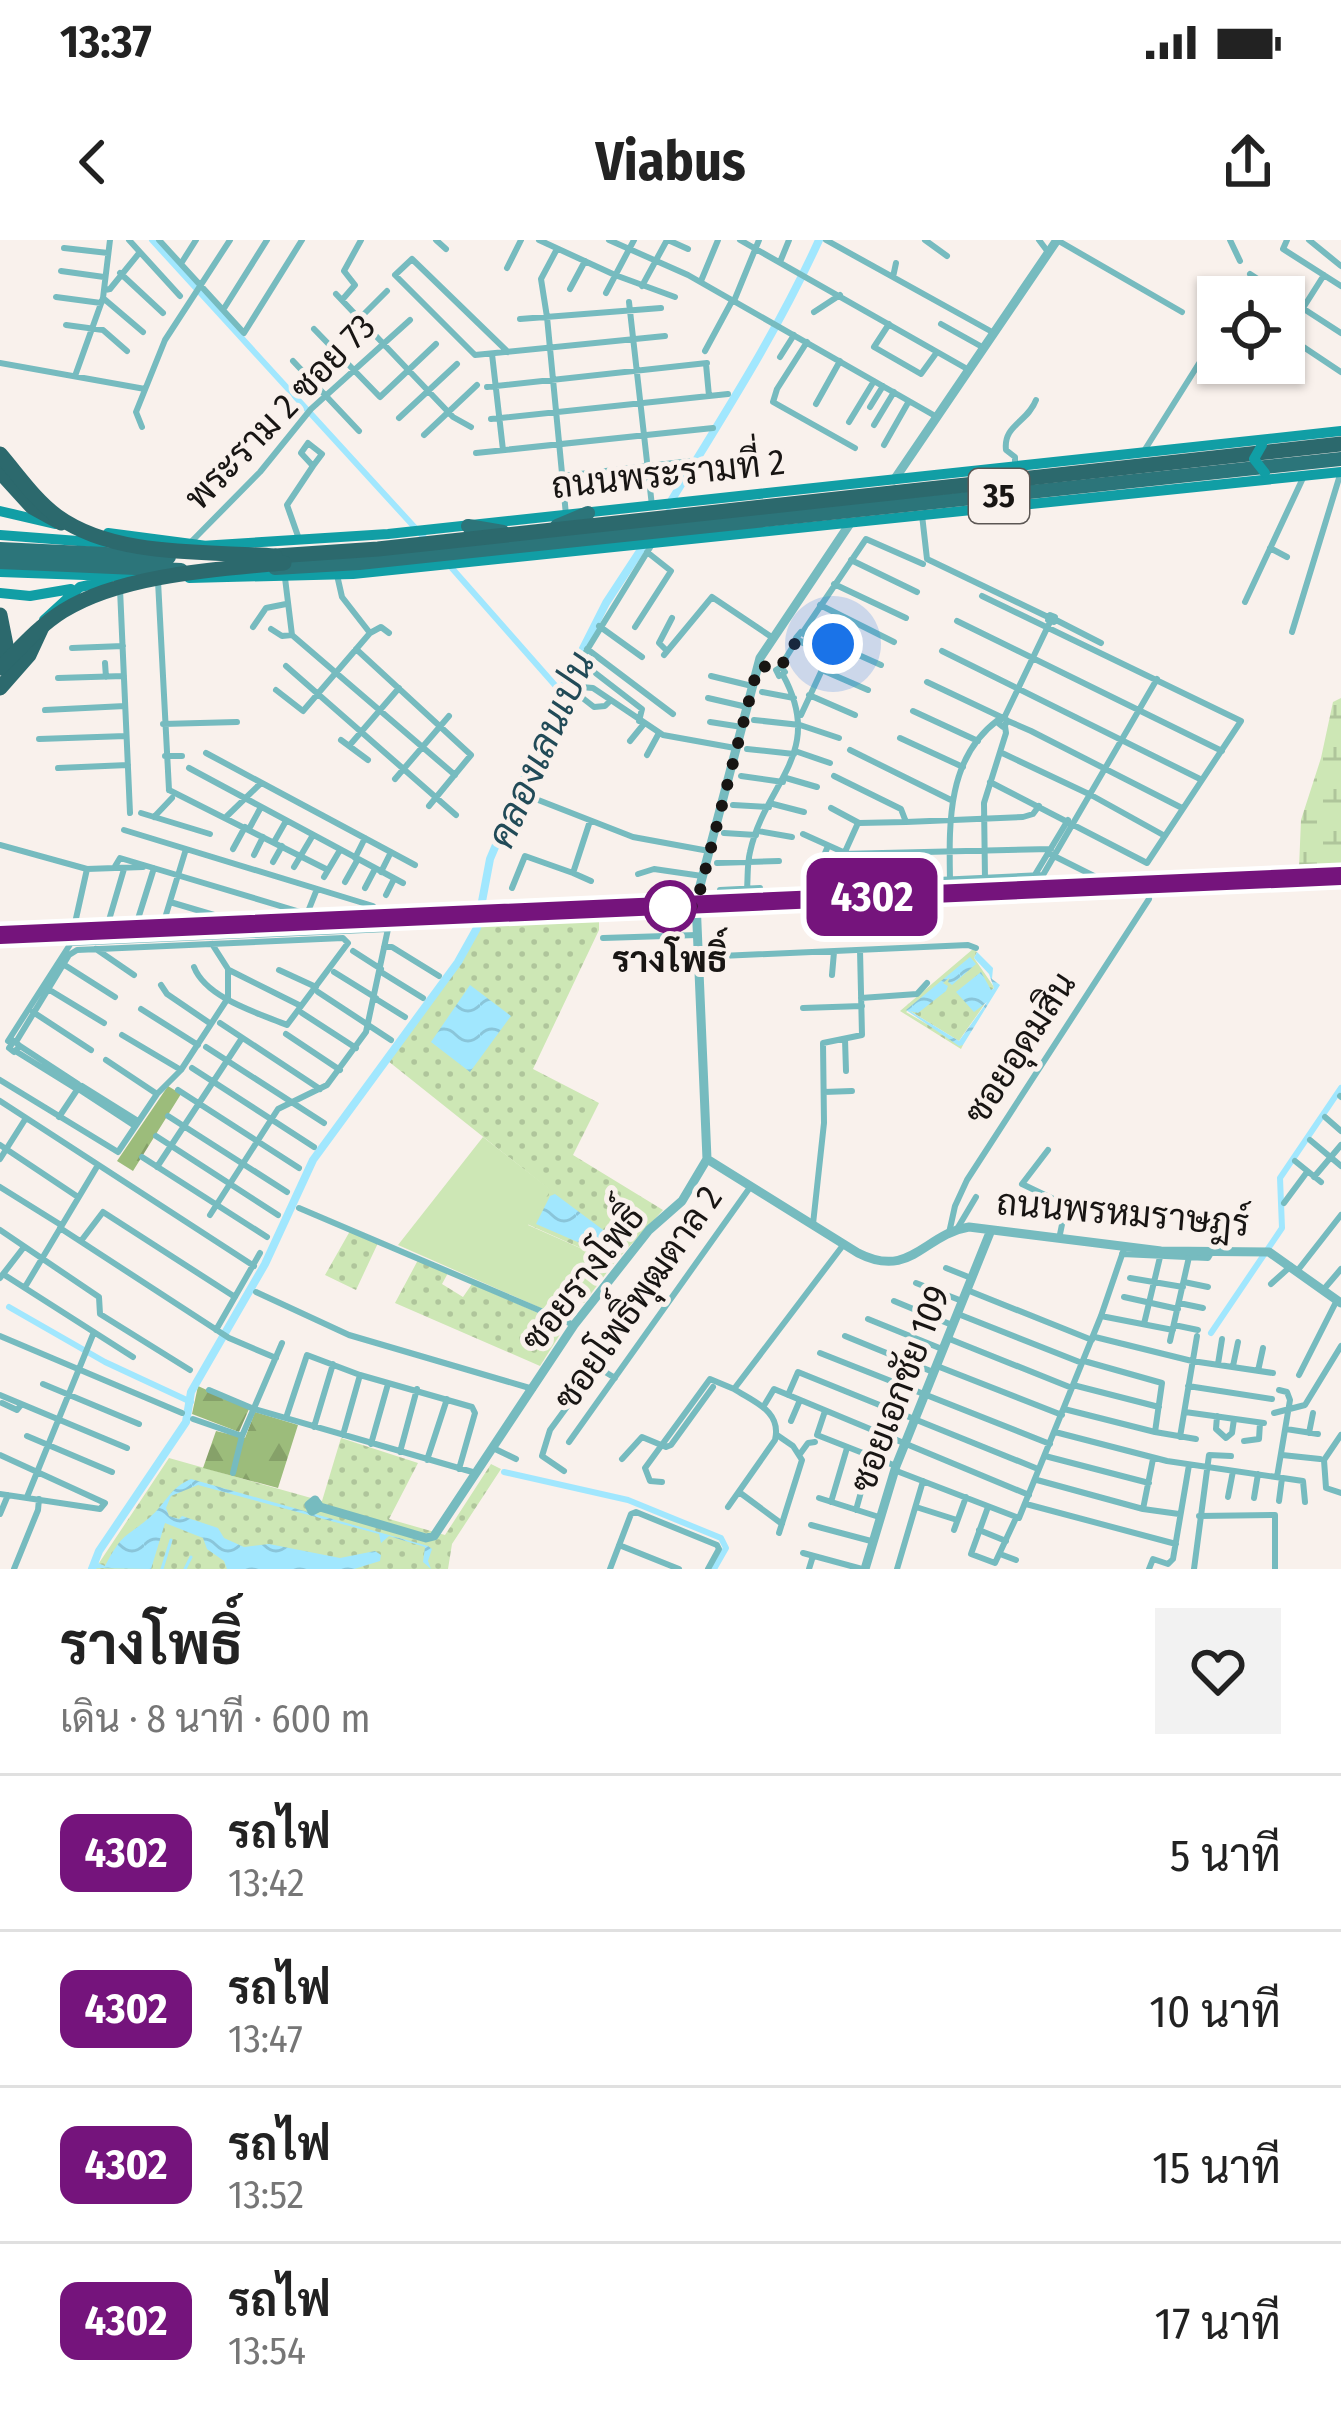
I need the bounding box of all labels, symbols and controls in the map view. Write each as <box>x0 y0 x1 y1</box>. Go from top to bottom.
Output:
text: 13:37 <box>60 15 152 69</box>
icon: back <box>60 129 126 195</box>
icon: share <box>1215 129 1281 195</box>
text: Viabus <box>595 130 746 194</box>
map controls <box>1197 276 1305 384</box>
button: locate <box>1197 276 1305 384</box>
street label: พระราม 2 ซอย 73 <box>176 305 384 519</box>
street label: ถนนพระรามที่ 2 <box>548 431 787 508</box>
road number: 35 <box>969 469 1029 523</box>
your location <box>803 614 863 674</box>
water label: คลองเลนเปน <box>478 645 605 855</box>
line badge: 4302 <box>788 858 956 936</box>
text: 4302 <box>831 872 914 922</box>
marker: รางโพธิ์ <box>645 882 695 932</box>
place label: รางโพธิ์ <box>612 927 728 982</box>
street label: ซอยอุดมสิน <box>955 964 1087 1133</box>
street label: ซอยโพธิ์พุฒตาล 2 <box>537 1172 733 1420</box>
street label: ถนนพรหมราษฎร์ <box>995 1179 1251 1247</box>
street label: ซอยรางโพธิ์ <box>505 1190 654 1360</box>
street label: ซอยเอกชัย 109 <box>840 1279 960 1499</box>
button: heart <box>1155 1608 1281 1734</box>
text: รางโพธิ์ <box>60 1611 244 1679</box>
text: เดิน · 8 นาที · 600 m <box>60 1696 370 1742</box>
text: รถไฟ <box>228 1806 331 1860</box>
text: 4302 <box>85 1828 168 1878</box>
text: 5 นาที <box>1170 1829 1281 1883</box>
text: 13:42 <box>228 1860 304 1906</box>
text: รถไฟ <box>228 1962 331 2016</box>
text: 4302 <box>85 1984 168 2034</box>
text: 10 นาที <box>1149 1985 1281 2039</box>
text: 13:47 <box>228 2016 303 2062</box>
text: รถไฟ <box>228 2118 331 2172</box>
text: 4302 <box>85 2140 168 2190</box>
text: 15 นาที <box>1152 2141 1281 2195</box>
text: 13:52 <box>228 2172 304 2218</box>
text: รถไฟ <box>228 2274 331 2328</box>
text: 4302 <box>85 2296 168 2346</box>
text: 17 นาที <box>1155 2297 1281 2351</box>
text: 13:54 <box>228 2328 306 2374</box>

